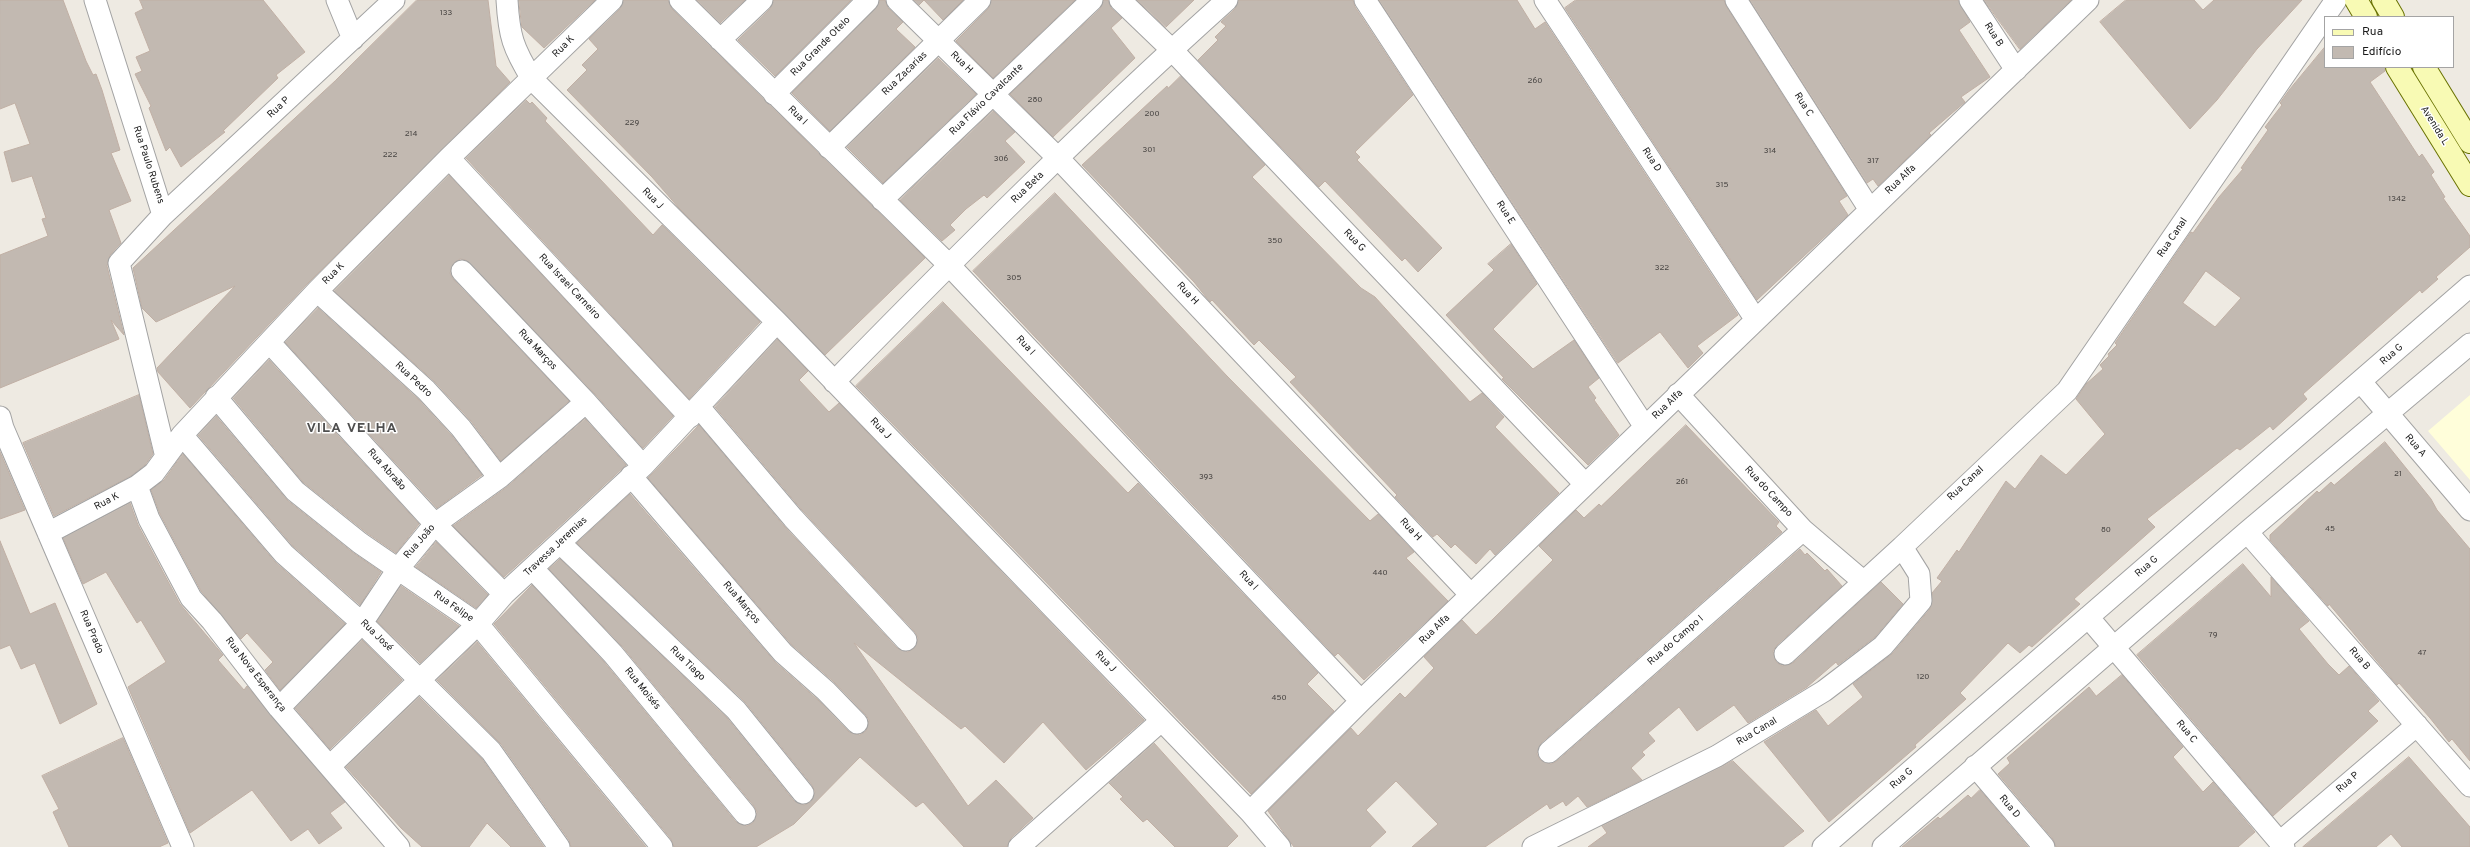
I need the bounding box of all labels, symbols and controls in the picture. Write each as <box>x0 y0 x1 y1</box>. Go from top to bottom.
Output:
house number: 133 <box>440 8 452 18</box>
street label: Rua Grande Otelo <box>789 15 853 79</box>
legend <box>2324 16 2454 68</box>
street label: Rua B <box>1981 21 2005 49</box>
text: Rua <box>2362 24 2383 40</box>
street label: Rua K <box>550 33 578 61</box>
text: Edifício <box>2362 44 2401 60</box>
street label: Rua Zacarias <box>880 49 930 99</box>
street label: Rua H <box>947 49 975 77</box>
street label: Rua Flávio Cavalcante <box>948 62 1026 138</box>
house number: 260 <box>1528 76 1542 86</box>
street label: Rua C <box>1791 91 1815 119</box>
street label: Rua P <box>265 95 293 121</box>
house number: 280 <box>1028 95 1042 105</box>
street label: Rua I <box>785 104 809 128</box>
street label: Avenida L <box>2417 104 2451 148</box>
house number: 200 <box>1144 109 1160 119</box>
house number: 229 <box>625 118 639 128</box>
street label: Rua Paulo Rubens <box>130 125 166 205</box>
house number: 214 <box>405 129 417 139</box>
house number: 301 <box>1143 145 1155 155</box>
street label: Rua D <box>1639 146 1663 174</box>
house number: 314 <box>1764 146 1776 156</box>
house number: 222 <box>383 150 397 160</box>
house number: 306 <box>994 154 1008 164</box>
house number: 317 <box>1867 156 1879 166</box>
street label: Rua Alfa <box>1883 163 1919 197</box>
street label: Rua Beta <box>1009 170 1047 206</box>
house number: 315 <box>1716 180 1728 190</box>
street label: Rua J <box>639 186 665 212</box>
house number: 1342 <box>2388 194 2406 204</box>
street label: Rua E <box>1493 199 1517 227</box>
street label: Rua Canal <box>2155 216 2191 260</box>
street label: Rua G <box>1340 227 1368 255</box>
house number: 350 <box>1268 236 1282 246</box>
street label: Rua Israel Carneiro <box>536 252 602 322</box>
street label: Rua K <box>320 260 348 288</box>
house number: 322 <box>1655 263 1669 273</box>
house number: 305 <box>1007 273 1021 283</box>
street label: Rua H <box>1173 280 1201 308</box>
street label: Rua Marços <box>515 327 559 373</box>
street label: Rua I <box>1013 334 1037 358</box>
street label: Rua G <box>2378 342 2406 368</box>
street label: Rua Pedro <box>392 360 434 400</box>
street label: Rua Alfa <box>1650 388 1686 422</box>
street label: Rua J <box>867 416 893 442</box>
district label: VILA VELHA <box>307 421 397 437</box>
street label: Rua A <box>2402 432 2428 460</box>
street label: Rua Abraão <box>364 447 408 493</box>
street label: Rua do Campo <box>1741 464 1795 520</box>
street label: Rua Canal <box>1945 464 1987 504</box>
house number: 21 <box>2394 469 2402 479</box>
house number: 393 <box>1199 472 1213 482</box>
house number: 261 <box>1676 477 1688 487</box>
street label: Rua K <box>93 491 121 513</box>
street label: Travessa Jeremias <box>522 515 590 579</box>
street label: Rua H <box>1396 516 1424 544</box>
street label: Rua João <box>402 522 438 562</box>
house number: 45 <box>2325 524 2335 534</box>
house number: 80 <box>2101 525 2111 535</box>
street label: Rua G <box>2133 554 2161 580</box>
house number: 440 <box>1372 568 1388 578</box>
street label: Rua I <box>1236 569 1260 593</box>
street label: Rua Marços <box>720 579 762 627</box>
street label: Rua Felipe <box>431 589 475 625</box>
street label: Rua Prado <box>76 608 106 656</box>
street label: Rua Alfa <box>1417 613 1453 647</box>
street label: Rua do Campo I <box>1646 613 1706 669</box>
street label: Rua José <box>357 618 395 654</box>
house number: 79 <box>2209 630 2217 640</box>
street label: Rua Nova Esperança <box>222 635 288 715</box>
street label: Rua Tiago <box>667 644 707 684</box>
street label: Rua B <box>2346 645 2372 673</box>
house number: 47 <box>2417 648 2427 658</box>
street label: Rua J <box>1092 649 1118 675</box>
street label: Rua Moisés <box>621 666 663 712</box>
house number: 120 <box>1916 672 1930 682</box>
house number: 450 <box>1271 693 1287 703</box>
street label: Rua Canal <box>1735 715 1779 749</box>
street label: Rua C <box>2173 718 2199 746</box>
street label: Rua G <box>1888 766 1916 792</box>
street label: Rua P <box>2334 770 2362 796</box>
street label: Rua D <box>1996 793 2022 821</box>

